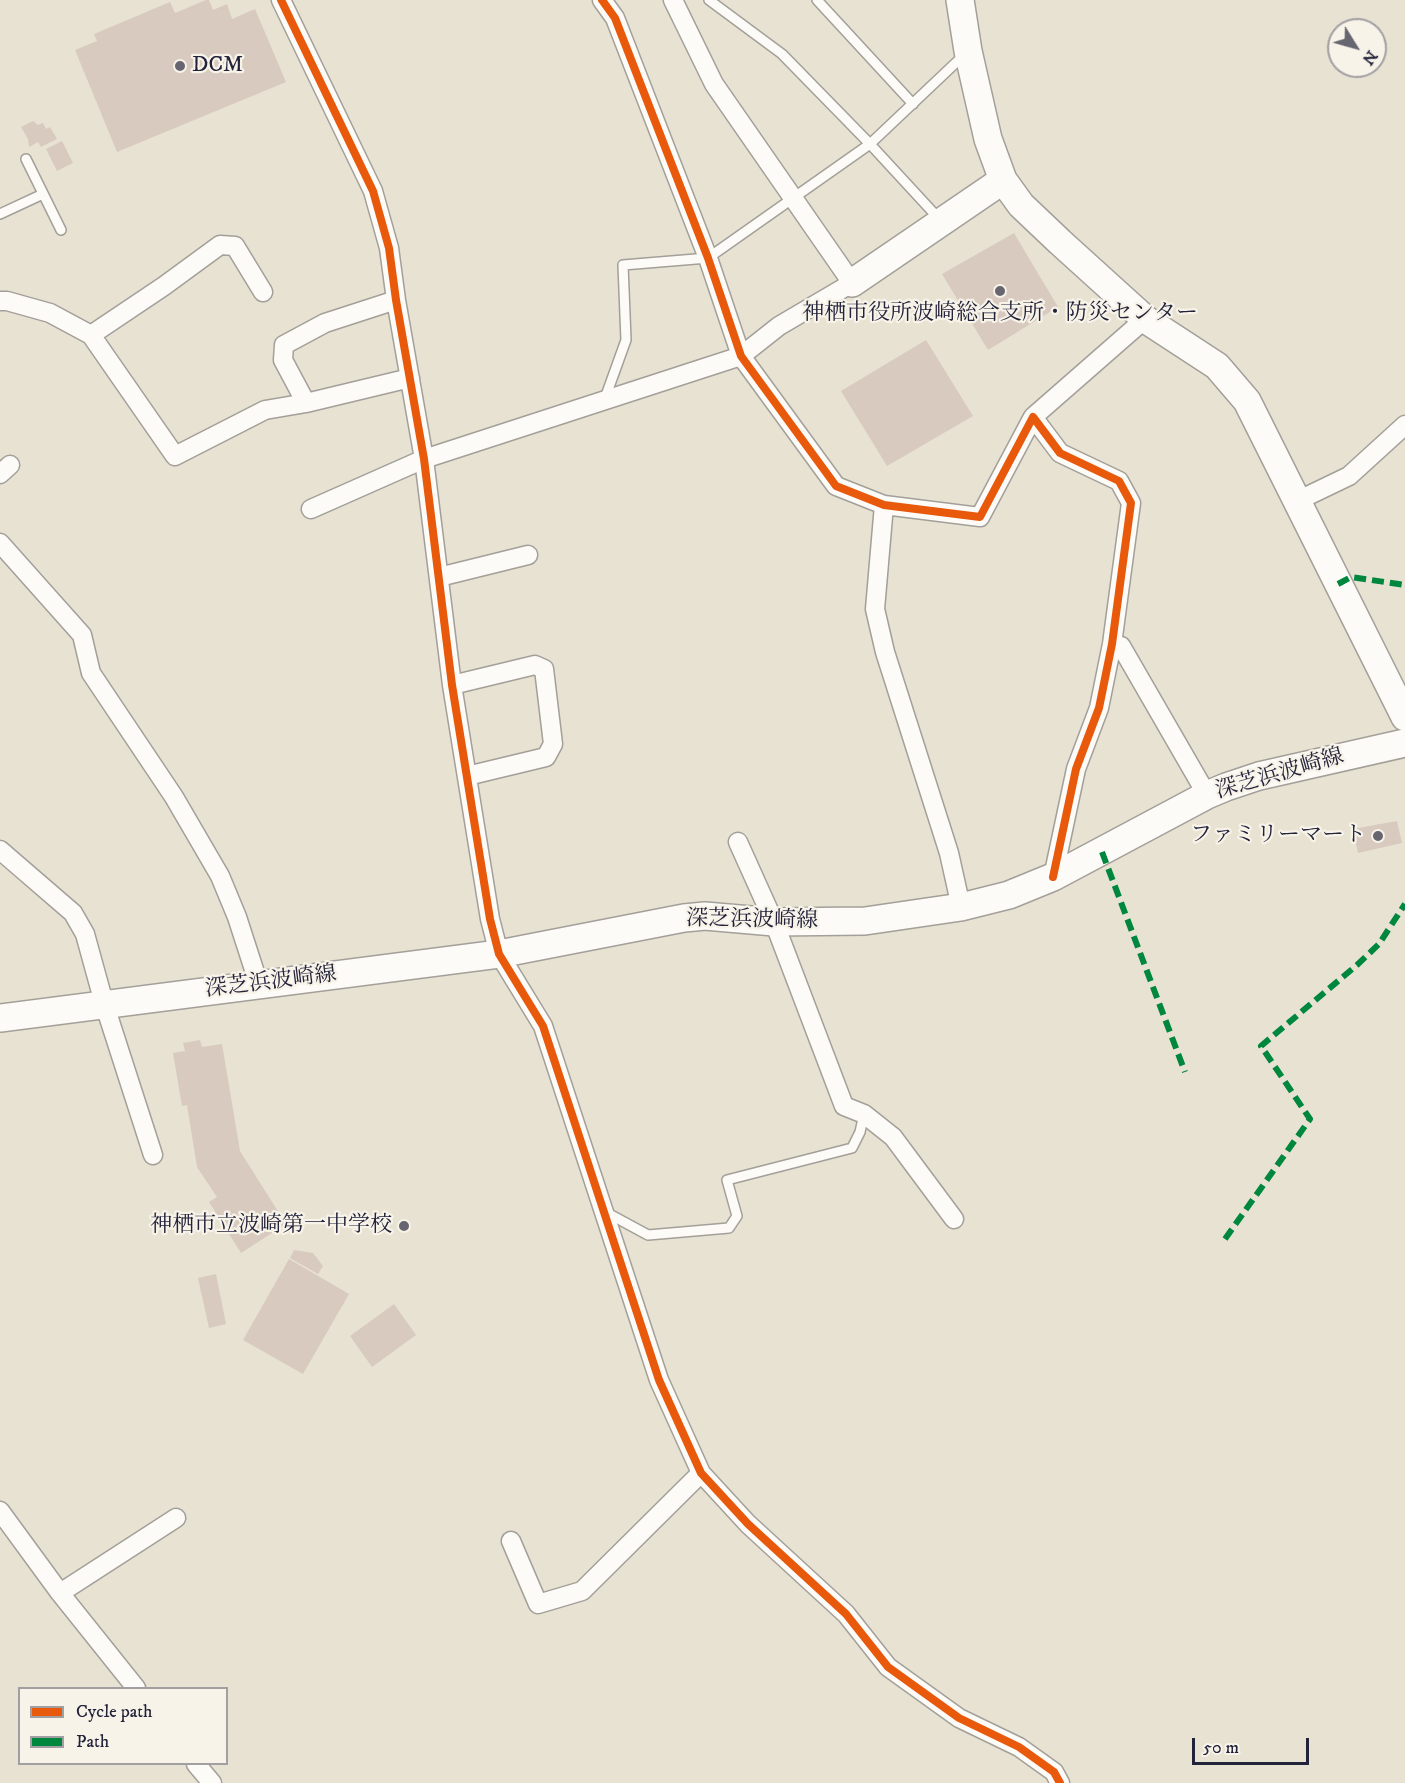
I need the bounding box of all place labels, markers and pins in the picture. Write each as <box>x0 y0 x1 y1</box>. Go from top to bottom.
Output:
place label: DCM <box>192 53 243 79</box>
marker: DCM <box>173 59 187 73</box>
marker: 神栖市役所波崎総合支所・防災センター <box>993 284 1007 298</box>
place label: 神栖市役所波崎総合支所・防災センター <box>802 301 1198 327</box>
place label: ファミリーマート <box>1190 823 1366 849</box>
marker: ファミリーマート <box>1371 829 1385 843</box>
place label: 神栖市立波崎第一中学校 <box>150 1213 392 1239</box>
marker: 神栖市立波崎第一中学校 <box>397 1219 411 1233</box>

